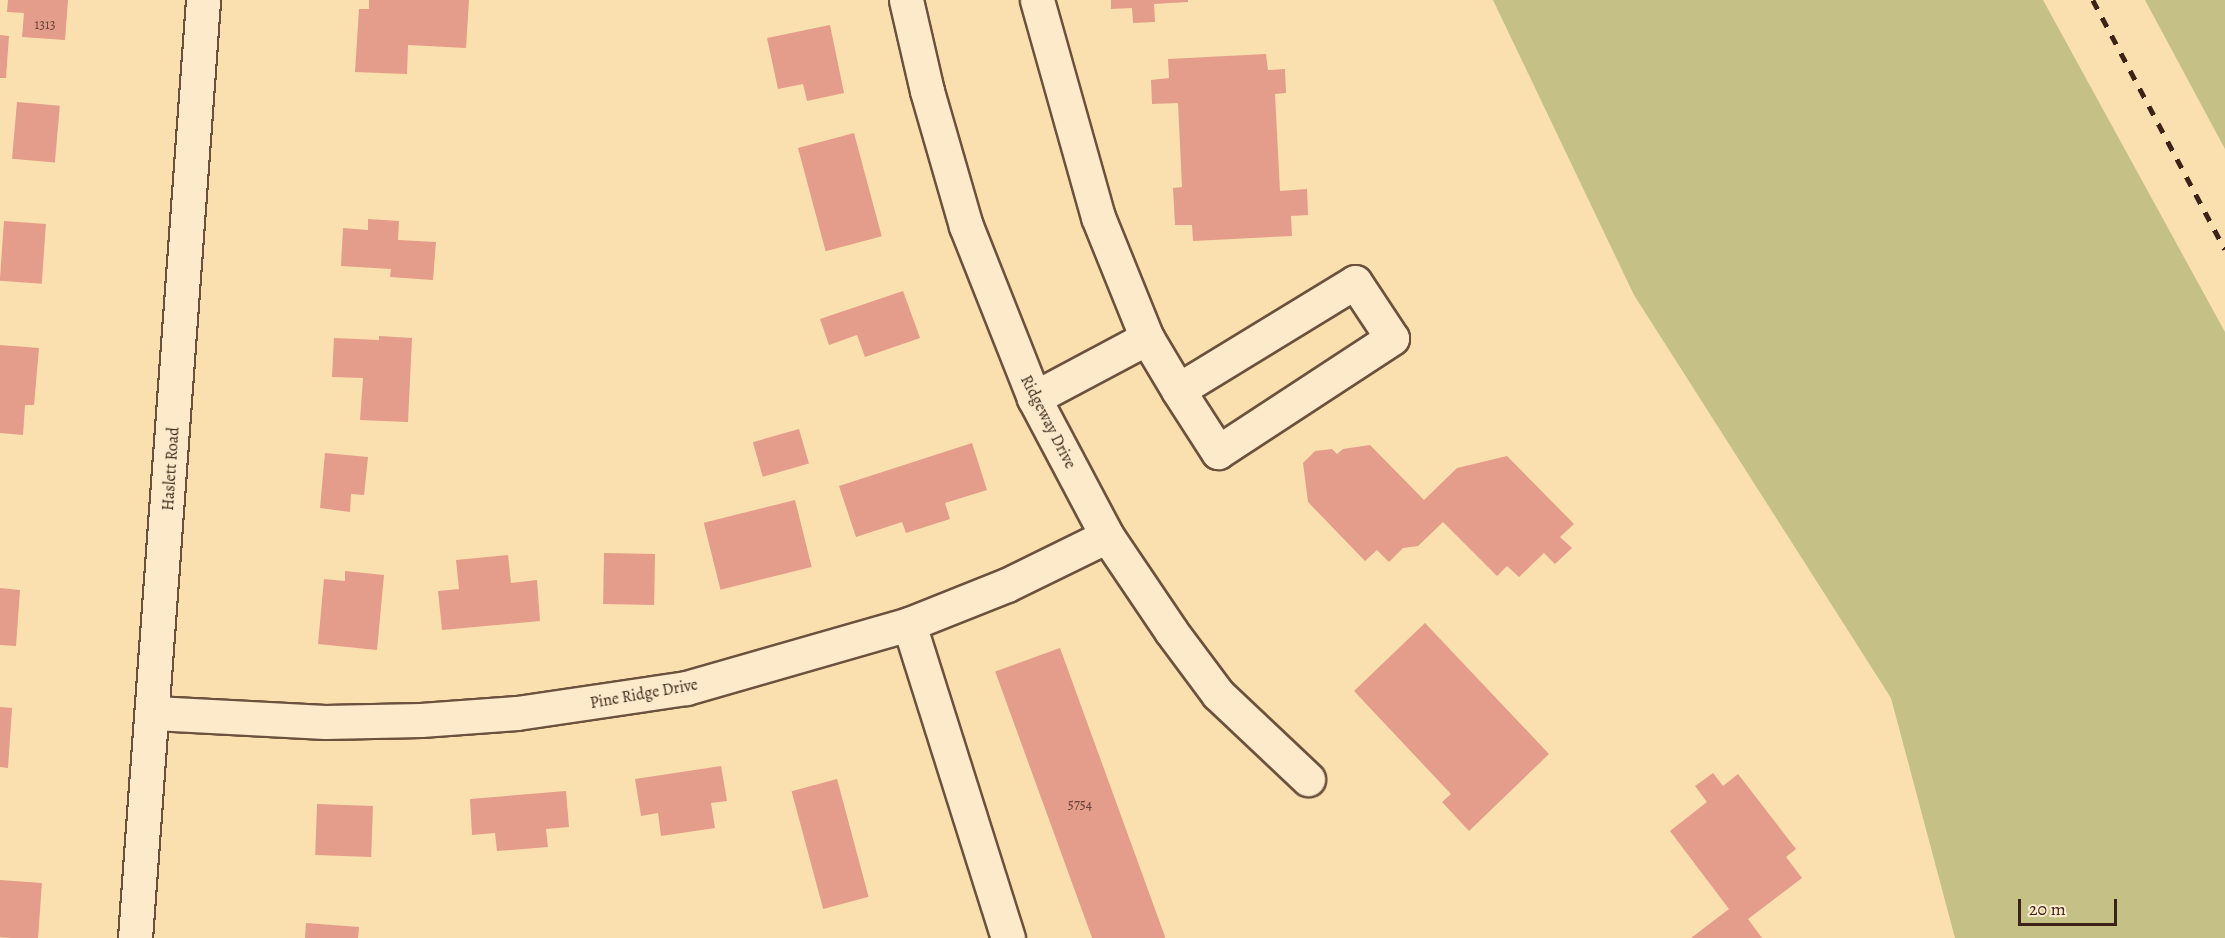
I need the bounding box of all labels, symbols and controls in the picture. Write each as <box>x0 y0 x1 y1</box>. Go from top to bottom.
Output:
house number: 1313 <box>34 17 56 33</box>
street label: Ridgeway Drive <box>1016 372 1080 472</box>
street label: Haslett Road <box>159 427 183 511</box>
street label: Pine Ridge Drive <box>589 675 699 713</box>
house number: 5754 <box>1068 797 1092 813</box>
scale bar <box>2021 887 2120 925</box>
text: 20 m <box>2029 897 2066 921</box>

